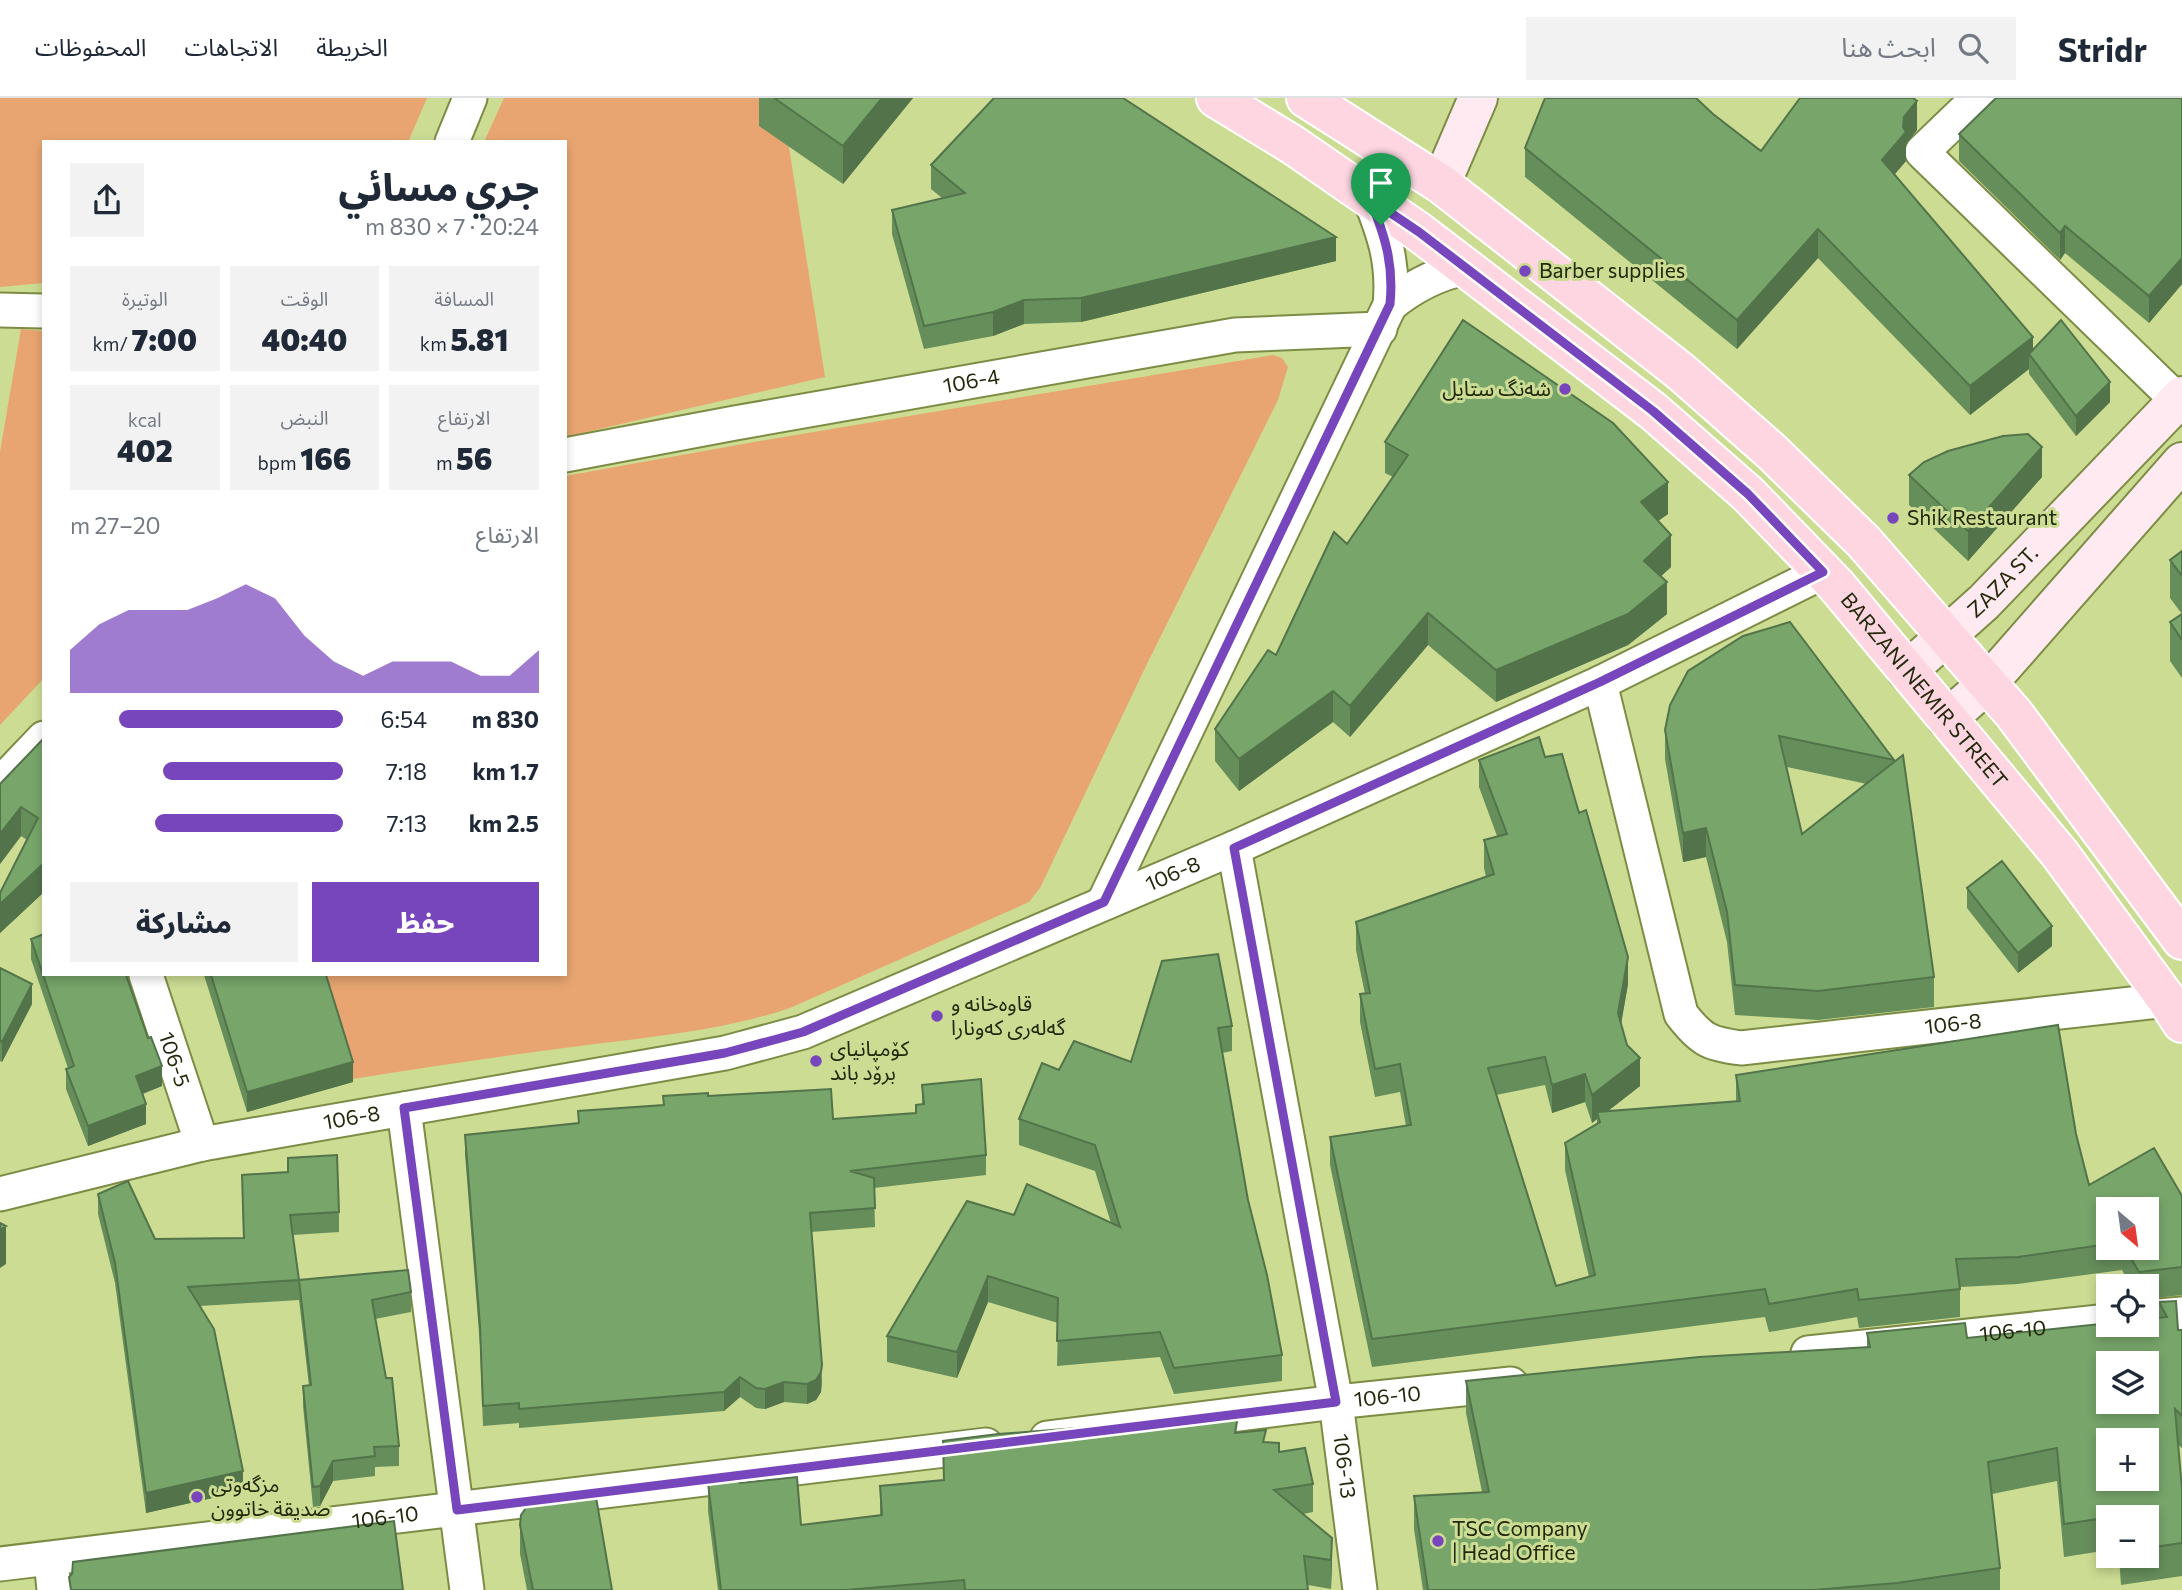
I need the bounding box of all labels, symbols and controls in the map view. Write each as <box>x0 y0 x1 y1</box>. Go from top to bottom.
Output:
search box <box>1526 17 2016 80</box>
text: Stridr <box>2058 28 2147 69</box>
icon: search <box>1954 29 1992 67</box>
text: ابحث هنا <box>1841 31 1936 62</box>
text: المحفوظات <box>35 32 146 61</box>
text: الاتجاهات <box>184 32 278 61</box>
text: الخريطة <box>316 32 388 61</box>
pin <box>1351 153 1411 225</box>
text: جري مسائي <box>339 162 539 209</box>
button: share <box>70 163 144 237</box>
icon: arrive <box>1362 164 1400 202</box>
text: 20:24 · 7 × 830 m <box>365 212 539 240</box>
place label: Barber supplies <box>1539 257 1685 282</box>
marker: Barber supplies <box>1517 263 1533 279</box>
text: الوتيرة <box>122 287 168 310</box>
text: الوقت <box>281 287 328 310</box>
text: المسافة <box>434 287 494 310</box>
text: 7:00 <box>132 320 197 357</box>
text: 40:40 <box>262 320 348 357</box>
text: 5.81 <box>450 320 508 357</box>
text: /km <box>93 332 132 355</box>
text: km <box>420 332 450 355</box>
street label: 106-4 <box>941 363 1002 397</box>
place label: شەنگ ستایل <box>1442 375 1551 401</box>
marker: شەنگ ستایل <box>1557 381 1573 397</box>
text: النبض <box>280 406 329 429</box>
text: الارتفاع <box>438 406 490 429</box>
text: kcal <box>128 408 162 431</box>
text: 402 <box>117 431 173 468</box>
text: 166 <box>300 439 352 476</box>
text: 56 <box>456 439 492 476</box>
text: bpm <box>257 451 300 474</box>
text: m <box>436 451 456 474</box>
place label: Shik Restaurant <box>1907 504 2057 529</box>
marker: Shik Restaurant <box>1885 510 1901 526</box>
text: 20–27 m <box>70 511 161 539</box>
text: الارتفاع <box>476 520 539 548</box>
street label: ZAZA ST. <box>1962 540 2042 622</box>
street label: BARZANI NEMIR STREET <box>1836 587 2014 792</box>
text: 6:54 <box>381 705 427 733</box>
text: 830 m <box>472 705 539 733</box>
text: 7:18 <box>386 757 427 785</box>
text: 1.7 km <box>472 757 539 785</box>
text: 7:13 <box>386 809 427 837</box>
text: 2.5 km <box>469 809 539 837</box>
street label: 106-8 <box>1141 850 1204 895</box>
button: مشاركة <box>70 882 298 962</box>
button: حفظ <box>312 882 539 962</box>
place label: قاوەخانە و گەلەری کەونارا <box>951 990 1066 1040</box>
street label: 106-8 <box>1923 1007 1983 1038</box>
marker: قاوەخانە و گەلەری کەونارا <box>929 1008 945 1024</box>
street label: 106-5 <box>155 1028 196 1090</box>
place label: کۆمپانیای برۆد باند <box>830 1035 909 1085</box>
marker: کۆمپانیای برۆد باند <box>808 1053 824 1069</box>
street label: 106-8 <box>321 1099 382 1134</box>
north arrow <box>2096 1197 2160 1260</box>
map controls <box>2096 1197 2159 1568</box>
button: locate <box>2096 1274 2159 1337</box>
street label: 106-10 <box>1978 1314 2047 1346</box>
button: layers <box>2096 1351 2159 1414</box>
street label: 106-10 <box>1353 1379 1422 1411</box>
button: + <box>2096 1428 2159 1491</box>
street label: 106-13 <box>1329 1432 1362 1500</box>
place label: مزگەوتی صديقة خاتوون <box>211 1471 331 1521</box>
marker: مزگەوتی صديقة خاتوون <box>189 1489 205 1505</box>
street label: 106-10 <box>350 1500 420 1532</box>
button: − <box>2096 1505 2159 1568</box>
place label: TSC Company | Head Office <box>1452 1515 1588 1564</box>
marker: TSC Company | Head Office <box>1430 1533 1446 1549</box>

